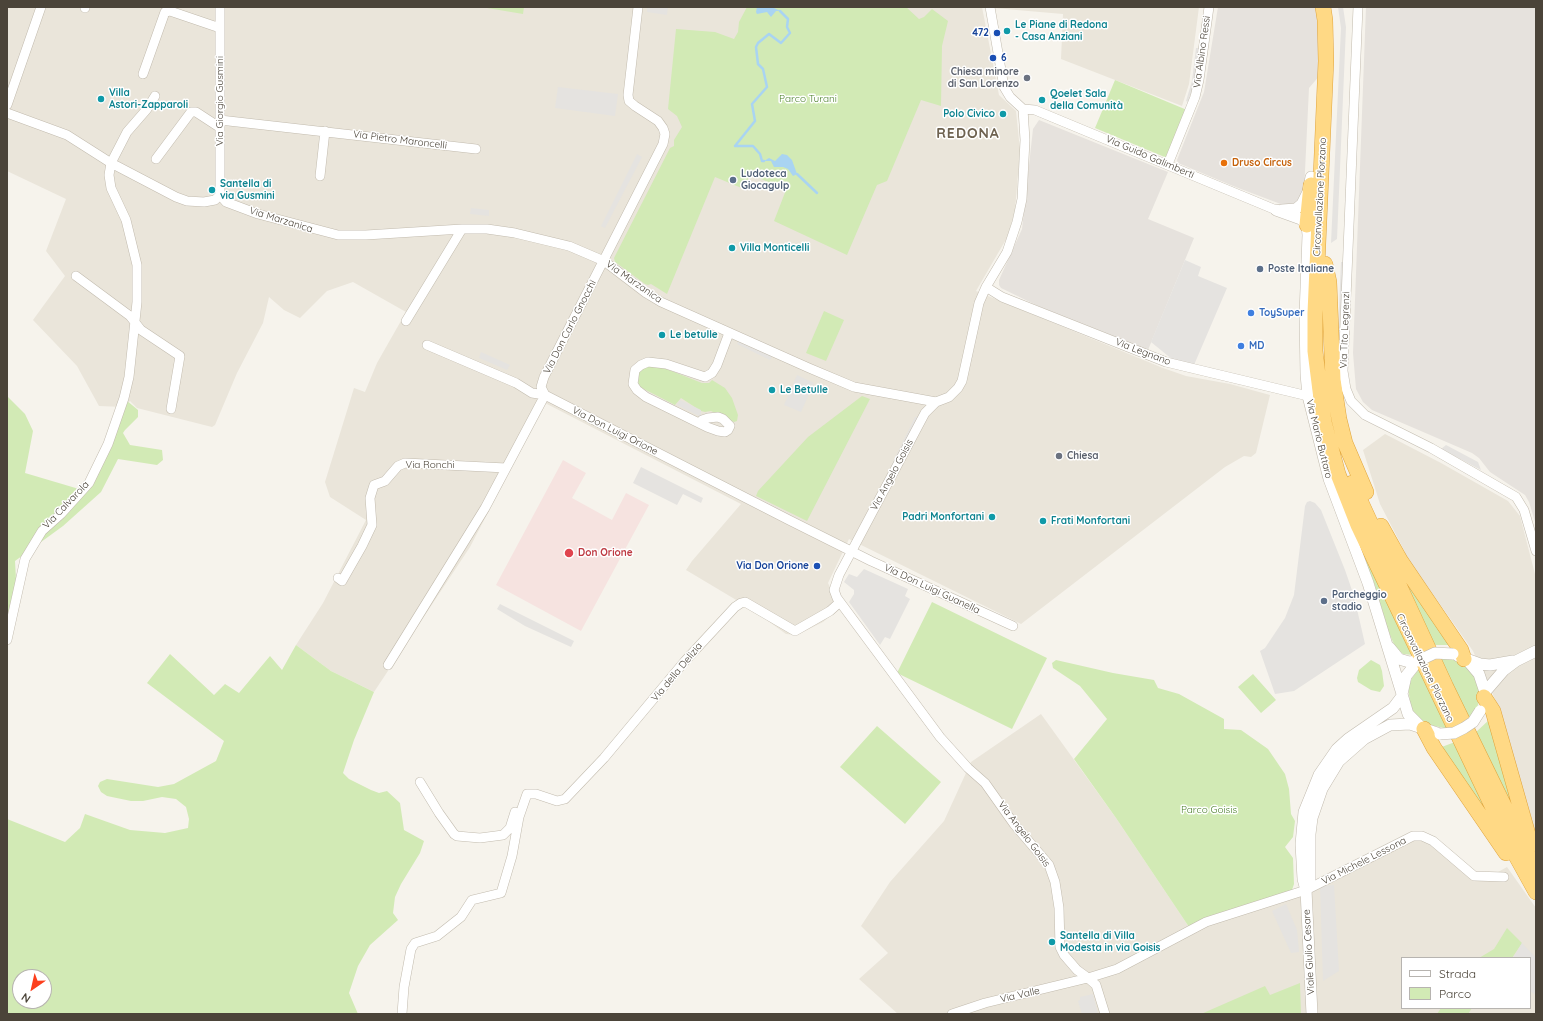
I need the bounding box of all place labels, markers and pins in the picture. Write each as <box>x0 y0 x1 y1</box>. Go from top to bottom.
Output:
place label: Le Piane di Redona - Casa Anziani <box>1015 19 1108 42</box>
marker: Le Piane di Redona - Casa Anziani <box>1002 26 1012 36</box>
place label: 472 <box>972 27 989 39</box>
marker: 472 <box>992 28 1002 38</box>
place label: 6 <box>1001 52 1007 64</box>
marker: 6 <box>988 53 998 63</box>
place label: Chiesa minore di San Lorenzo <box>948 66 1019 90</box>
marker: Chiesa minore di San Lorenzo <box>1022 73 1032 83</box>
place label: Villa Astori-Zapparoli <box>109 87 188 110</box>
place label: Qoelet Sala della Comunità <box>1050 88 1123 112</box>
marker: Villa Astori-Zapparoli <box>96 94 106 104</box>
marker: Qoelet Sala della Comunità <box>1037 95 1047 105</box>
place label: Polo Civico <box>943 108 995 120</box>
marker: Polo Civico <box>998 109 1008 119</box>
place label: Druso Circus <box>1232 157 1292 169</box>
marker: Druso Circus <box>1219 158 1229 168</box>
place label: Ludoteca Giocagulp <box>741 168 789 192</box>
marker: Ludoteca Giocagulp <box>728 175 738 185</box>
place label: Santella di via Gusmini <box>220 178 275 202</box>
marker: Santella di via Gusmini <box>207 185 217 195</box>
place label: Villa Monticelli <box>740 242 809 254</box>
marker: Villa Monticelli <box>727 243 737 253</box>
place label: Poste Italiane <box>1268 263 1334 275</box>
marker: Poste Italiane <box>1255 264 1265 274</box>
place label: ToySuper <box>1259 307 1305 319</box>
marker: ToySuper <box>1246 308 1256 318</box>
place label: Le betulle <box>670 329 718 341</box>
marker: Le betulle <box>657 330 667 340</box>
place label: MD <box>1249 340 1264 352</box>
marker: MD <box>1236 341 1246 351</box>
place label: Le Betulle <box>780 384 828 396</box>
marker: Le Betulle <box>767 385 777 395</box>
place label: Chiesa <box>1067 450 1099 462</box>
marker: Chiesa <box>1054 451 1064 461</box>
place label: Padri Monfortani <box>902 511 984 523</box>
marker: Padri Monfortani <box>987 512 997 522</box>
place label: Frati Monfortani <box>1051 515 1130 527</box>
marker: Frati Monfortani <box>1038 516 1048 526</box>
marker: Don Orione <box>563 547 575 559</box>
place label: Don Orione <box>578 547 633 559</box>
place label: Via Don Orione <box>736 560 809 572</box>
marker: Via Don Orione <box>812 561 822 571</box>
place label: Parcheggio stadio <box>1332 589 1387 612</box>
marker: Parcheggio stadio <box>1319 596 1329 606</box>
place label: Santella di Villa Modesta in via Goisis <box>1060 930 1160 954</box>
marker: Santella di Villa Modesta in via Goisis <box>1047 937 1057 947</box>

